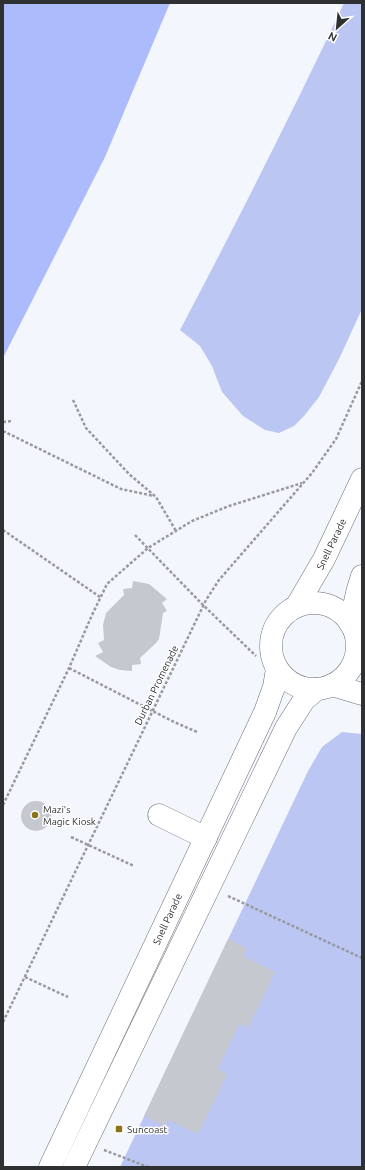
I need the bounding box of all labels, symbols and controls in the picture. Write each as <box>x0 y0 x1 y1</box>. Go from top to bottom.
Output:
north arrow <box>317 8 357 48</box>
text: N <box>326 30 339 44</box>
street label: Snell Parade <box>314 517 349 571</box>
street label: Durban Promenade <box>132 643 181 727</box>
place label: Mazi's Magic Kiosk <box>43 804 96 827</box>
marker: Mazi's Magic Kiosk <box>30 810 40 820</box>
street label: Snell Parade <box>151 892 184 947</box>
marker: Suncoast <box>114 1124 124 1134</box>
place label: Suncoast <box>127 1124 168 1135</box>

